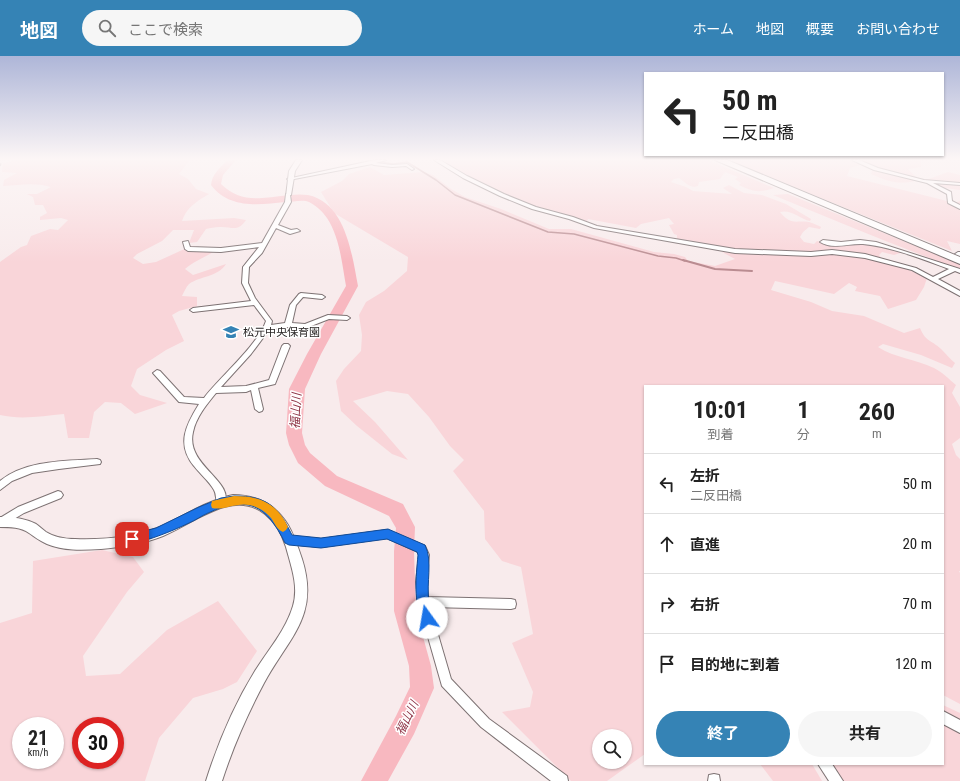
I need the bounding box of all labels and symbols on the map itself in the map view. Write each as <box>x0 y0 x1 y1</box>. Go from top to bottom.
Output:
school or university icon: 松元中央保育園 <box>222 323 240 341</box>
place label: 松元中央保育園 <box>243 326 320 339</box>
water label: 福山川 <box>288 391 304 429</box>
pin <box>115 522 149 556</box>
position arrow <box>406 597 448 639</box>
water label: 福山川 <box>393 697 422 737</box>
speed limit sign: 30 <box>72 717 124 769</box>

